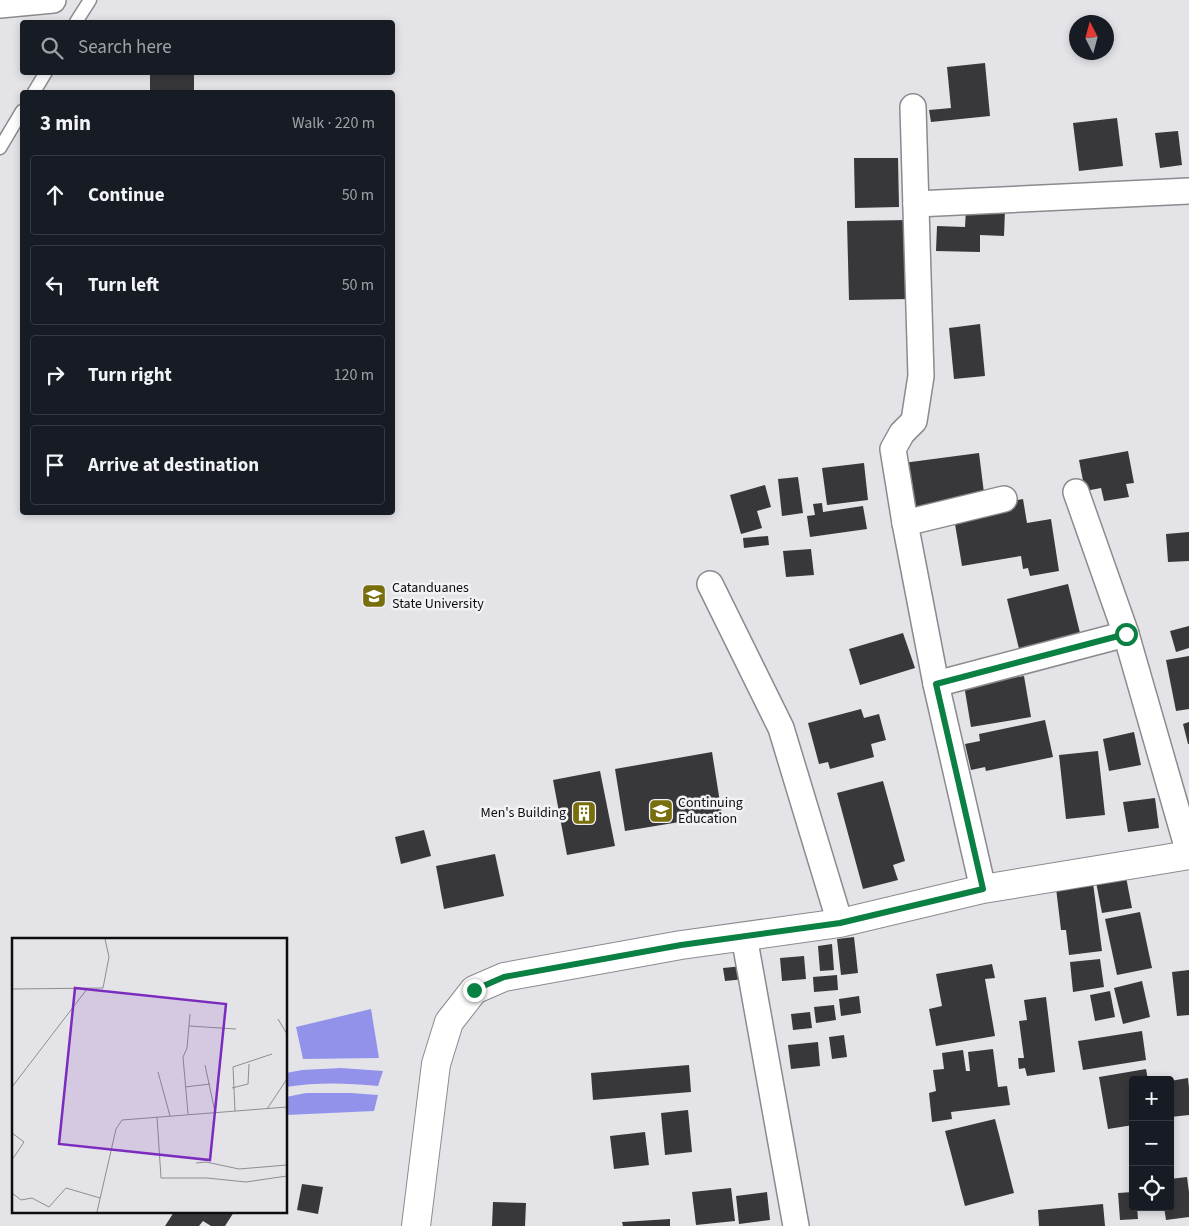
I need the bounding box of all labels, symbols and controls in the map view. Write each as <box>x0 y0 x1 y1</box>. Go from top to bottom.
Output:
north arrow <box>1069 15 1114 60</box>
search box <box>20 20 395 75</box>
icon: search <box>38 34 66 62</box>
text: Search here <box>78 34 172 61</box>
text: 3 min <box>40 108 91 138</box>
text: Walk · 220 m <box>292 112 375 134</box>
icon: ahead <box>41 181 69 209</box>
text: Continue <box>88 182 165 209</box>
text: 50 m <box>342 184 374 206</box>
icon: left <box>41 271 69 299</box>
text: Turn left <box>88 272 159 299</box>
text: 50 m <box>342 274 374 296</box>
icon: right <box>41 361 69 389</box>
text: Turn right <box>88 362 172 389</box>
text: 120 m <box>334 364 374 386</box>
icon: arrive <box>41 451 69 479</box>
text: Arrive at destination <box>88 452 259 479</box>
place label: Catanduanes State University <box>392 578 484 614</box>
school or university icon: Catanduanes State University <box>361 583 387 609</box>
route start <box>1115 623 1138 646</box>
place label: Continuing Education <box>678 793 743 829</box>
school or university icon: Continuing Education <box>648 798 674 824</box>
building icon: Men's Building <box>571 800 597 826</box>
place label: Men's Building <box>481 803 566 823</box>
inset map <box>12 938 288 1214</box>
route end <box>463 979 486 1002</box>
map controls <box>1129 1076 1174 1211</box>
button: + <box>1129 1076 1174 1121</box>
button: − <box>1129 1121 1174 1166</box>
button: locate <box>1129 1166 1174 1211</box>

